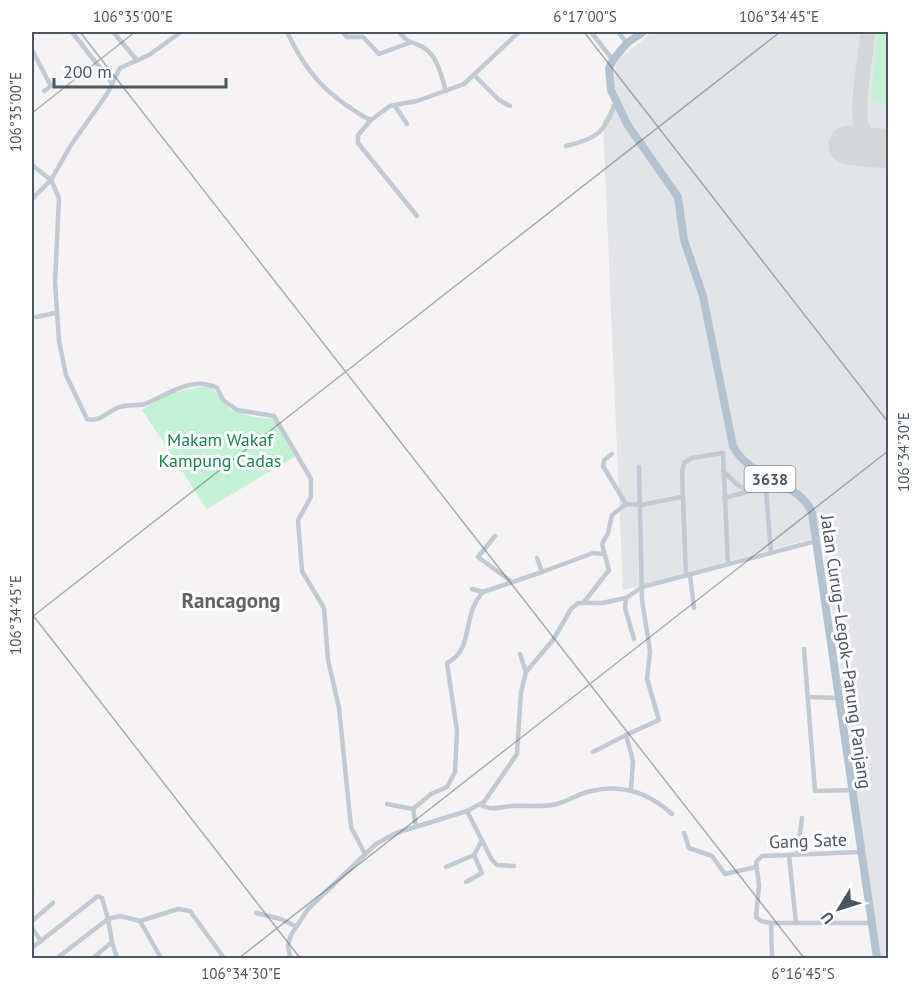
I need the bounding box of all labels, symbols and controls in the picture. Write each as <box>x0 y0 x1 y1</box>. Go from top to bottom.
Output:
text: 106°35'00"E <box>93 7 173 26</box>
text: 6°17'00"S <box>553 7 617 26</box>
text: 106°34'45"E <box>739 7 819 26</box>
scale bar <box>54 51 226 89</box>
text: 200 m <box>63 60 112 83</box>
text: 106°35'00"E <box>6 72 25 152</box>
text: 106°34'30"E <box>894 412 913 492</box>
park label: Makam Wakaf Kampung Cadas <box>159 428 281 472</box>
road number: 3638 <box>744 466 796 492</box>
street label: Jalan Curug–Legok–Parung Panjang <box>816 513 877 790</box>
text: 106°34'45"E <box>6 575 25 655</box>
district label: Rancagong <box>181 587 281 614</box>
street label: Gang Sate <box>769 828 847 853</box>
north arrow <box>809 879 869 939</box>
text: U <box>816 908 838 928</box>
text: 106°34'30"E <box>201 964 281 983</box>
text: 6°16'45"S <box>771 964 835 983</box>

